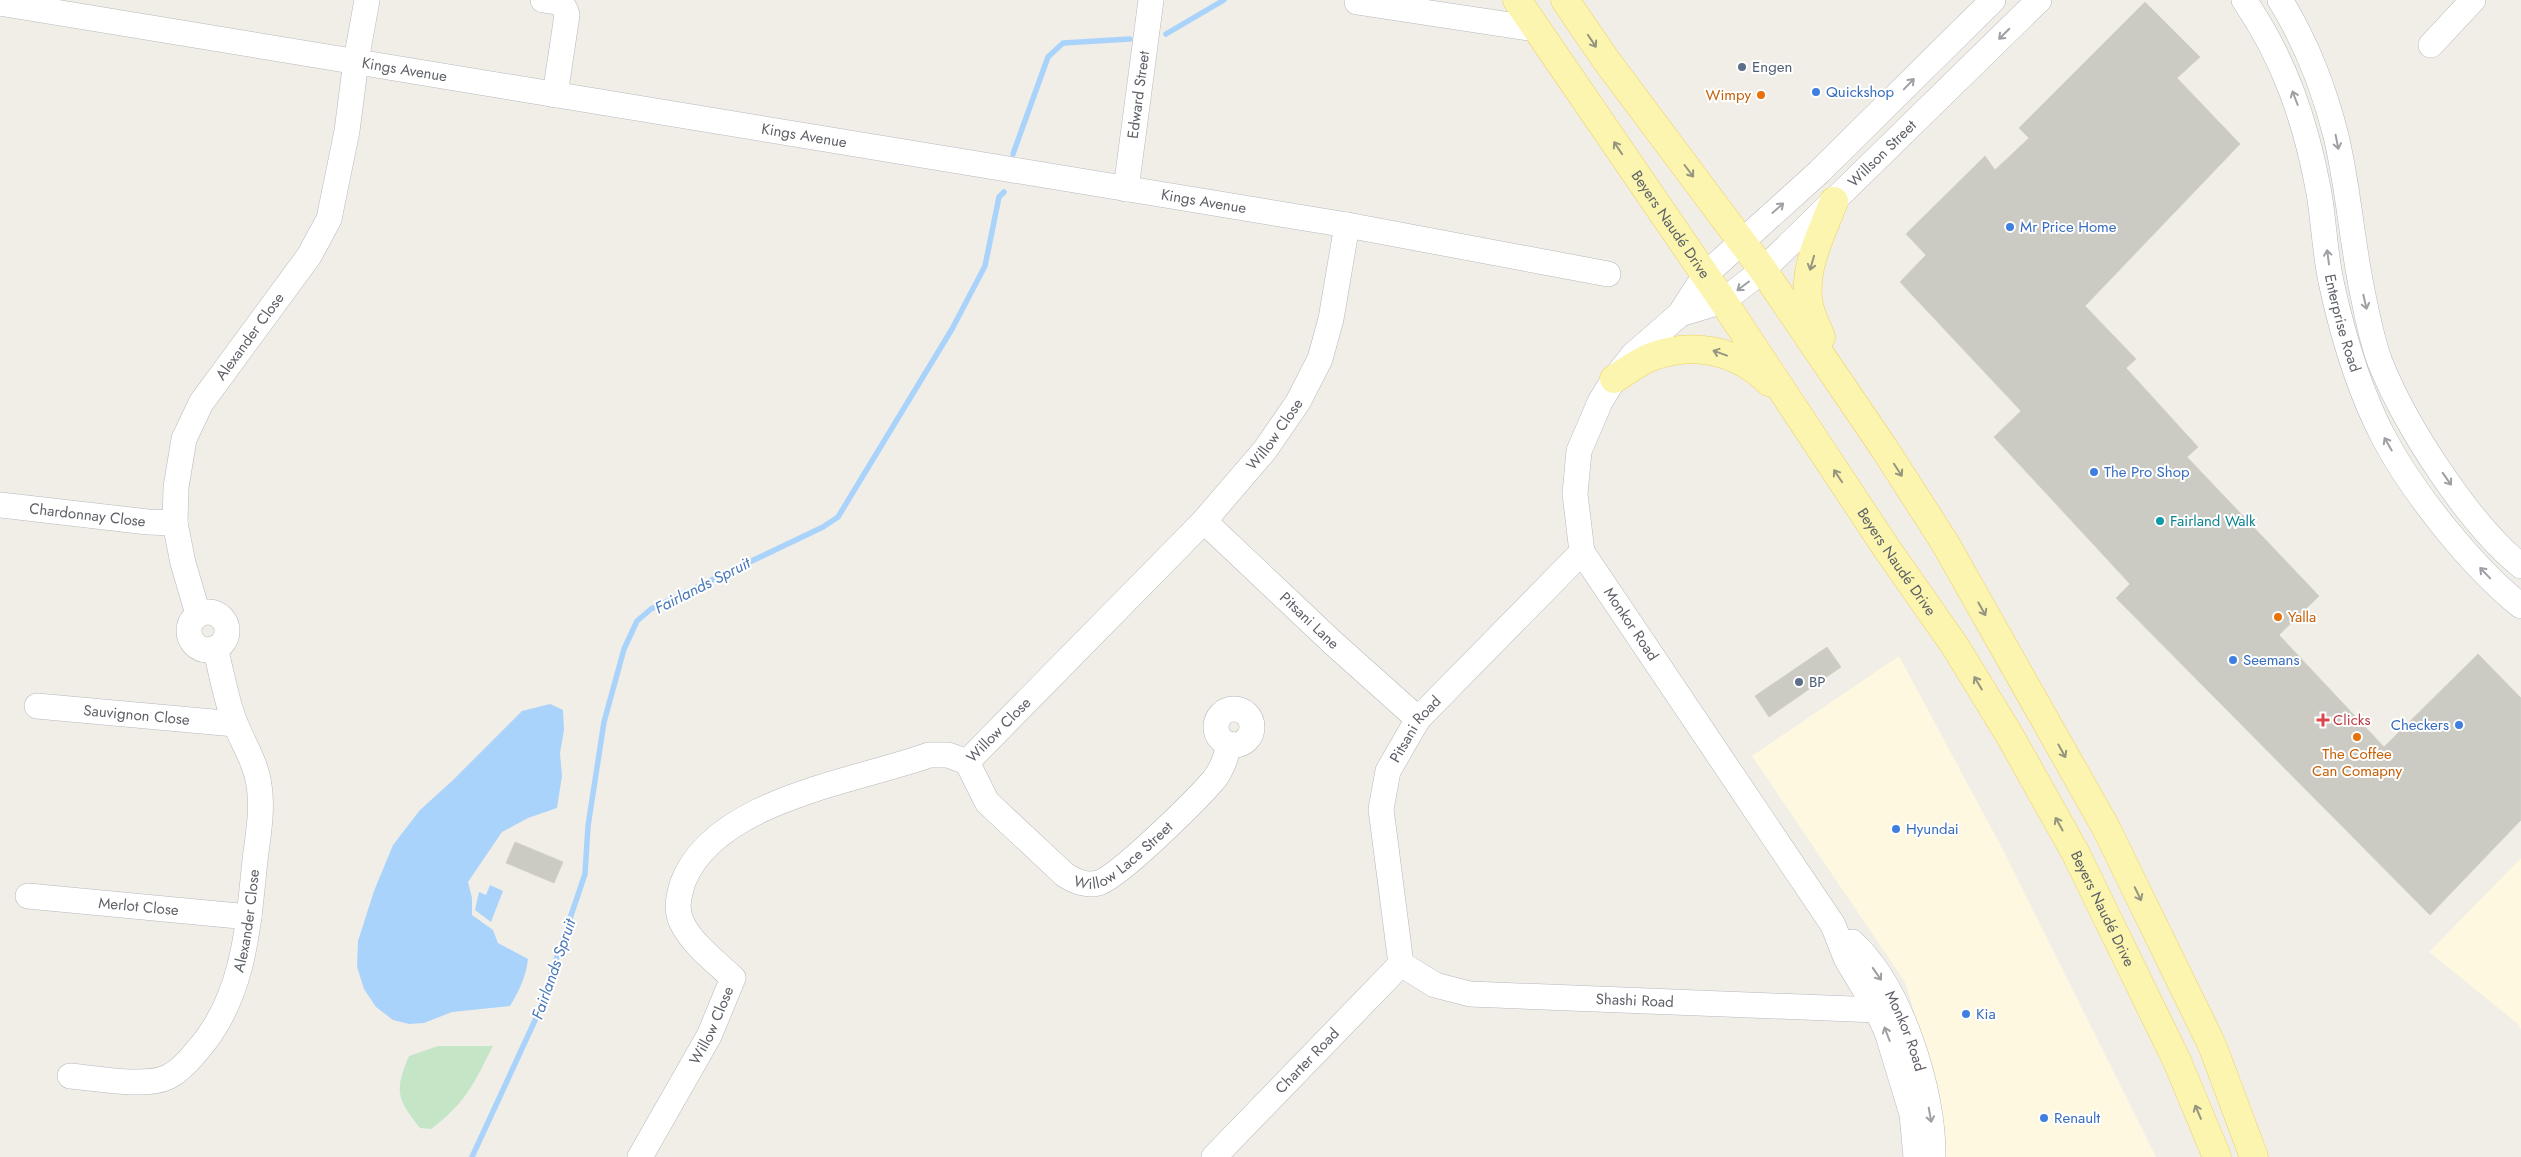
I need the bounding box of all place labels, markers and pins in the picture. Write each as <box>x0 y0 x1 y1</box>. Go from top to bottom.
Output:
place label: Engen <box>1752 56 1792 78</box>
marker: Engen <box>1736 61 1748 73</box>
place label: Quickshop <box>1826 81 1895 103</box>
place label: Wimpy <box>1706 84 1751 106</box>
marker: Quickshop <box>1810 86 1822 98</box>
marker: Wimpy <box>1755 89 1767 101</box>
place label: Mr Price Home <box>2020 216 2117 238</box>
marker: Mr Price Home <box>2004 221 2016 233</box>
place label: The Pro Shop <box>2104 461 2190 483</box>
marker: The Pro Shop <box>2088 466 2100 478</box>
place label: Fairland Walk <box>2170 510 2256 532</box>
marker: Fairland Walk <box>2154 515 2166 527</box>
place label: Yalla <box>2288 606 2316 628</box>
marker: Yalla <box>2272 611 2284 623</box>
place label: Seemans <box>2243 649 2300 671</box>
marker: Seemans <box>2227 654 2239 666</box>
place label: BP <box>1809 671 1826 693</box>
marker: BP <box>1793 676 1805 688</box>
place label: Clicks <box>2333 709 2370 731</box>
marker: Clicks <box>2317 714 2329 726</box>
place label: Checkers <box>2391 714 2449 736</box>
marker: Checkers <box>2453 719 2465 731</box>
marker: The Coffee Can Comapny <box>2351 731 2363 743</box>
place label: The Coffee Can Comapny <box>2312 743 2402 782</box>
place label: Hyundai <box>1906 818 1959 840</box>
marker: Hyundai <box>1890 823 1902 835</box>
place label: Kia <box>1976 1003 1996 1025</box>
marker: Kia <box>1960 1008 1972 1020</box>
place label: Renault <box>2054 1107 2101 1129</box>
marker: Renault <box>2038 1112 2050 1124</box>

